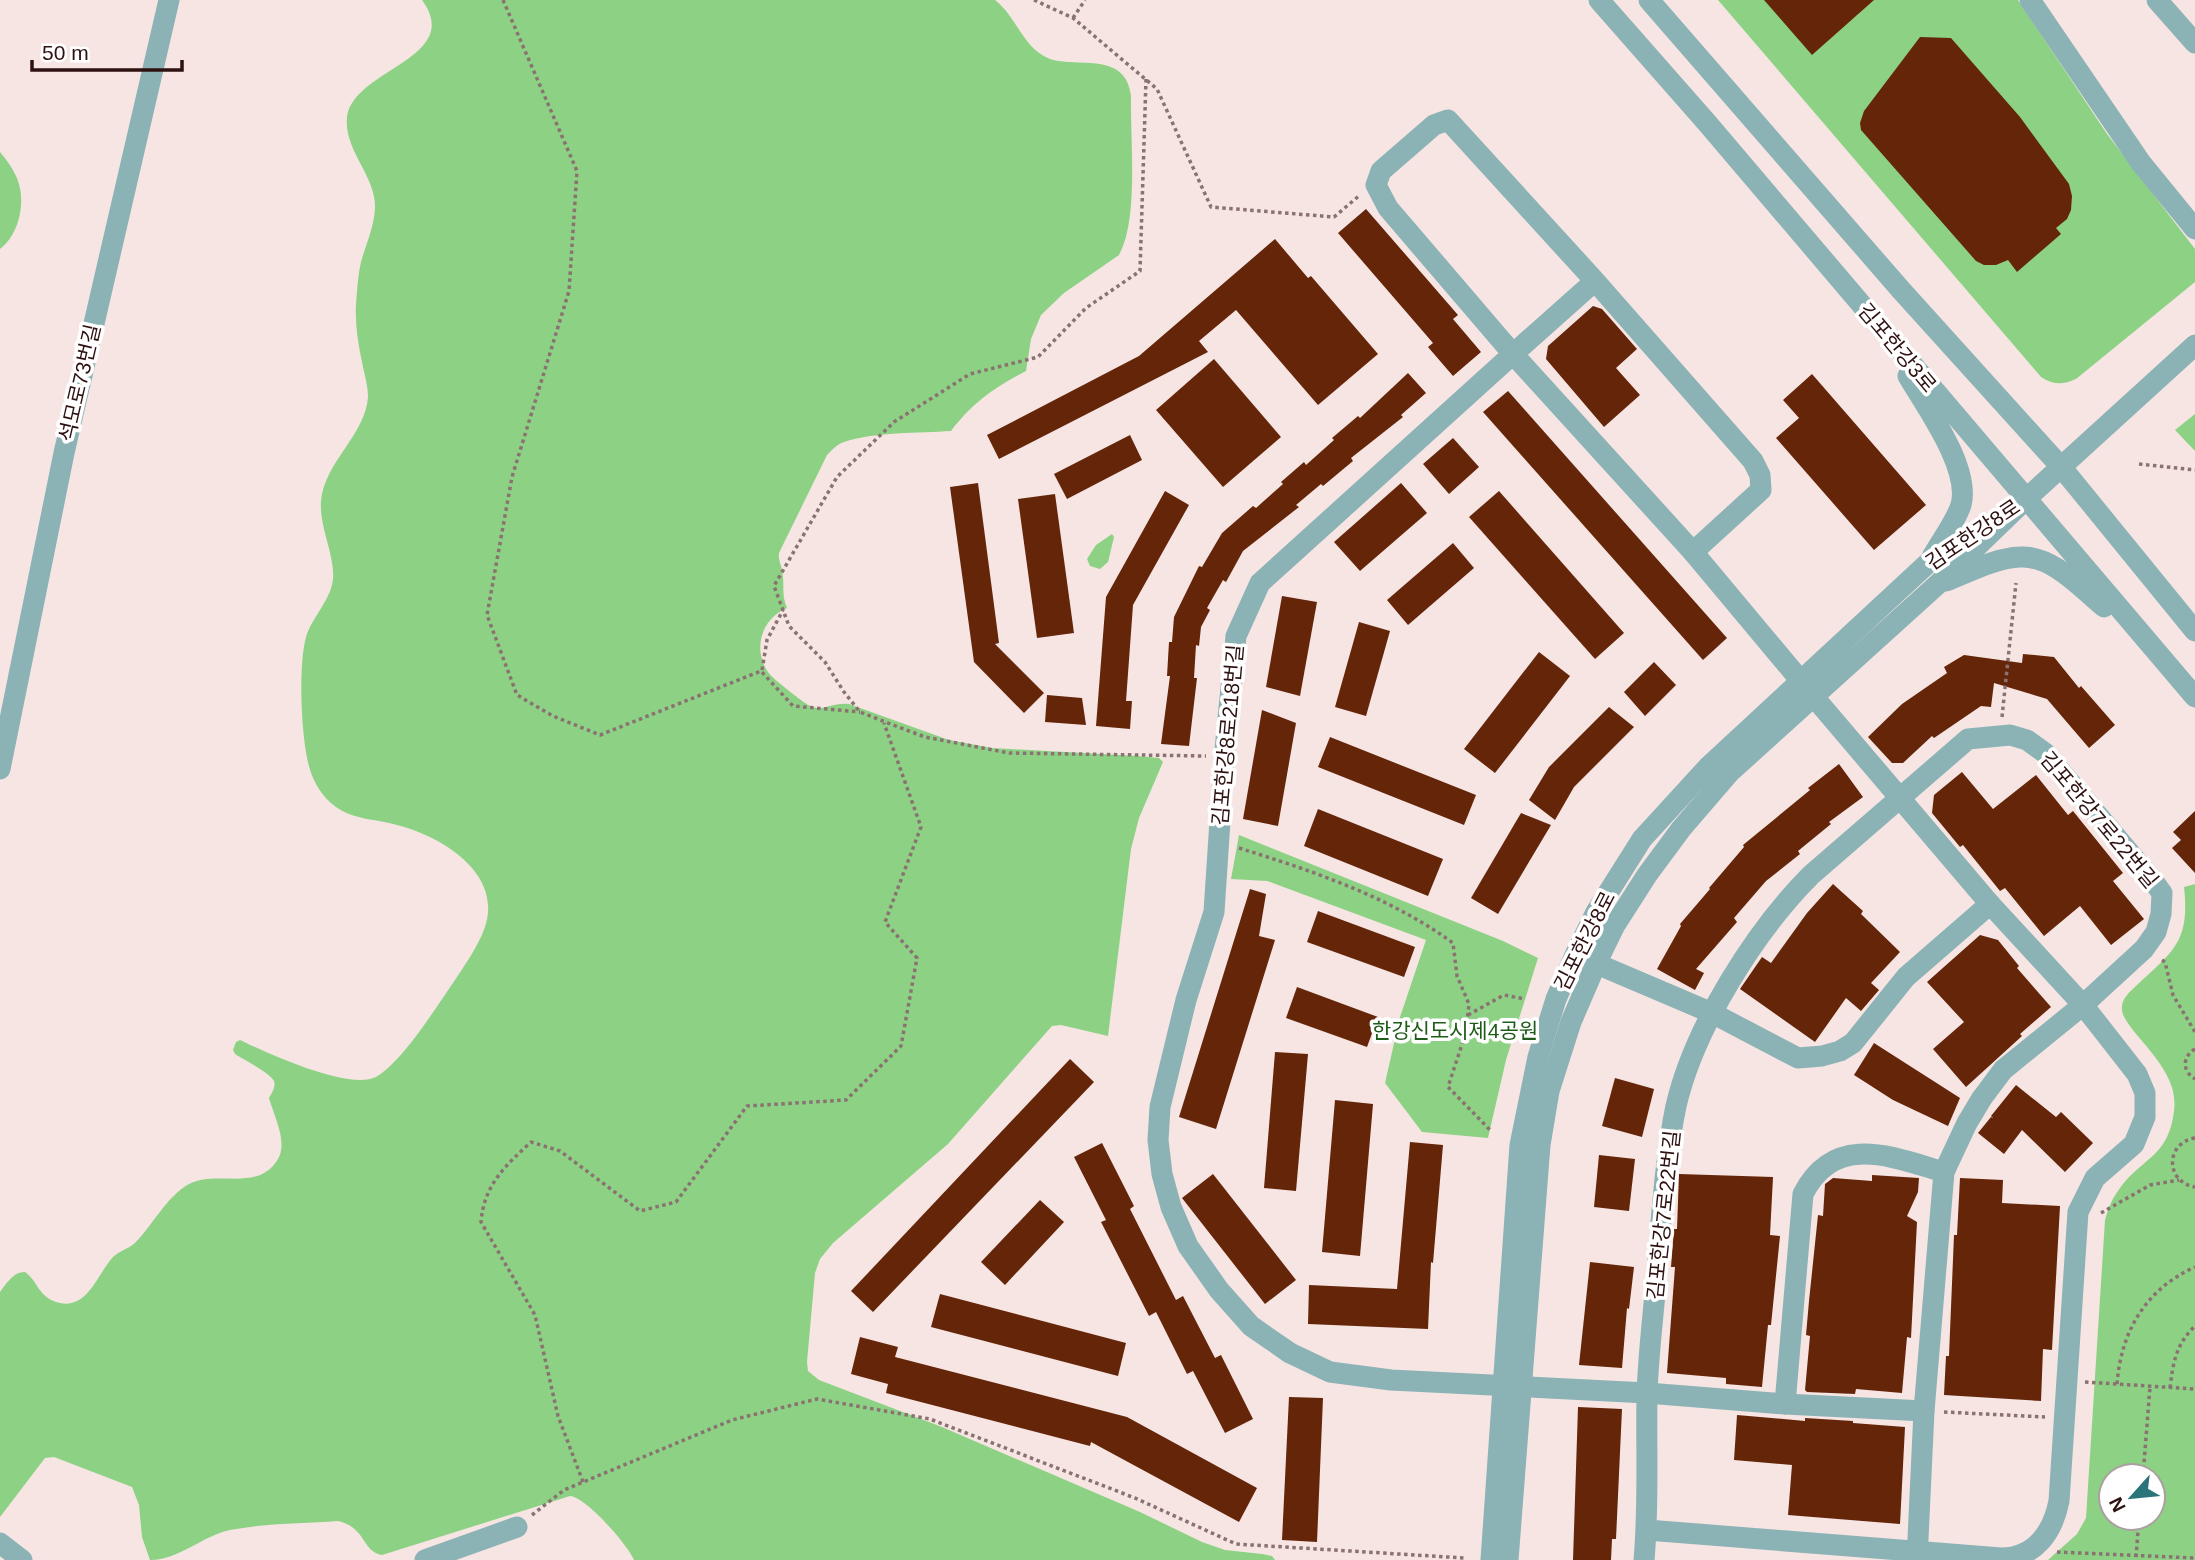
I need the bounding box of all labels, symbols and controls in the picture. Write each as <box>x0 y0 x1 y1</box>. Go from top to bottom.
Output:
scale bar <box>32 28 182 72</box>
text: 50 m <box>42 41 89 64</box>
street label: 김포한강3로 <box>1854 299 1941 397</box>
street label: 석모로73번길 <box>55 322 104 444</box>
street label: 김포한강8로 <box>1921 495 2024 574</box>
street label: 김포한강8로218번길 <box>1208 643 1247 827</box>
street label: 김포한강7로22번길 <box>2036 747 2163 892</box>
street label: 김포한강8로 <box>1550 887 1619 994</box>
park label: 한강신도시제4공원 <box>1372 1019 1538 1042</box>
street label: 김포한강7로22번길 <box>1643 1129 1684 1301</box>
north arrow <box>2097 1462 2167 1532</box>
text: N <box>2105 1494 2130 1515</box>

